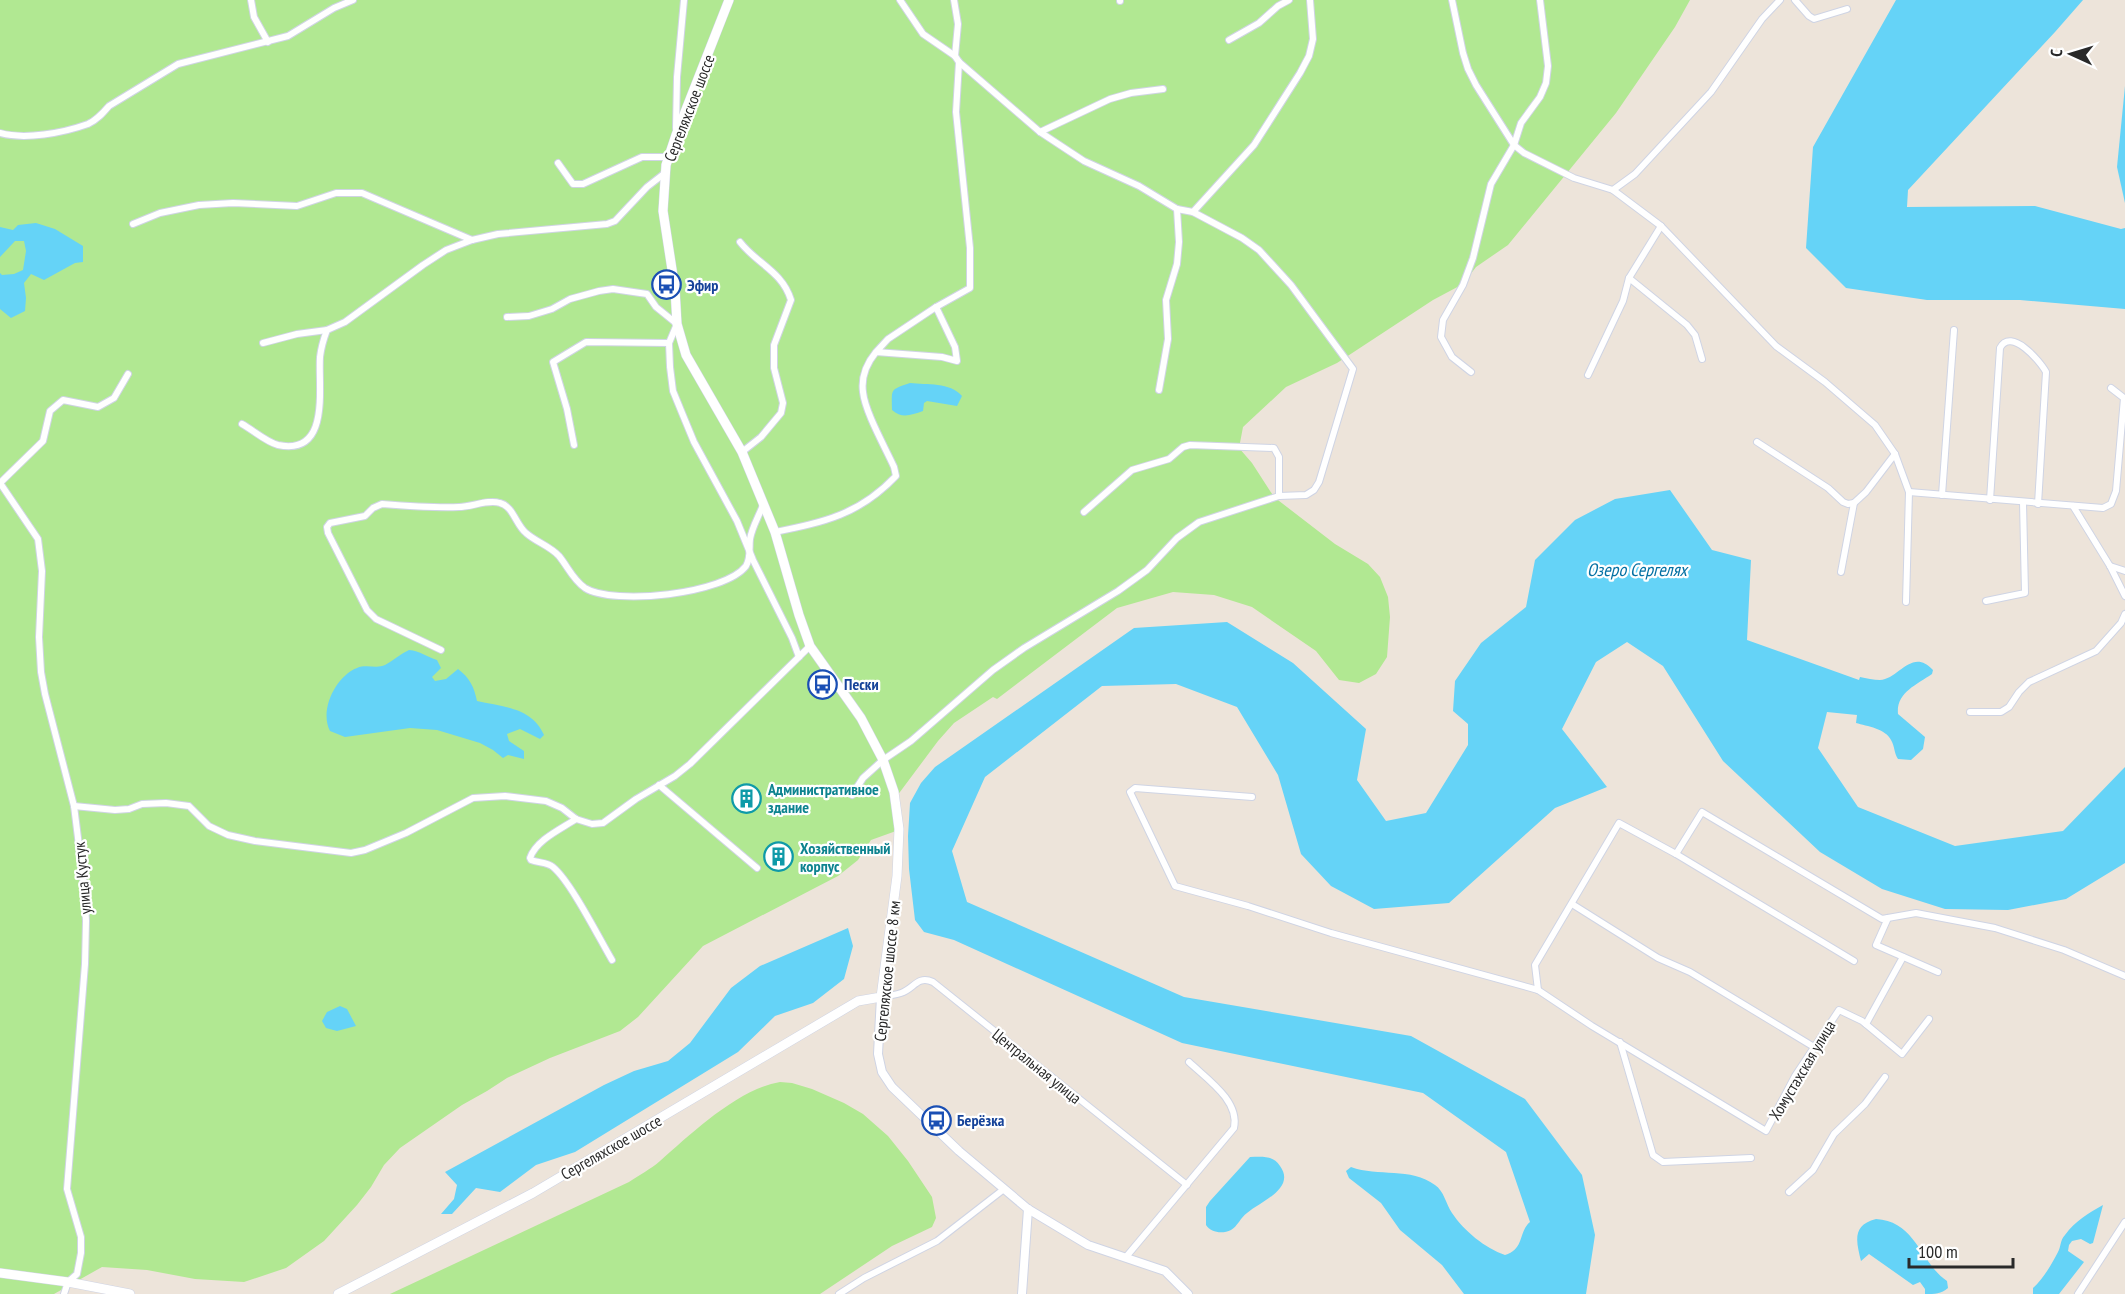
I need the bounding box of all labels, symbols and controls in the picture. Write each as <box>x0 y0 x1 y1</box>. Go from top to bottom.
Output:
north arrow <box>2041 24 2101 84</box>
text: С <box>2046 48 2066 57</box>
street label: Сергеляхское шоссе <box>659 52 719 164</box>
bus stop icon: Эфир <box>650 269 682 301</box>
place label: Эфир <box>687 275 718 295</box>
water label: Озеро Сергелях <box>1587 558 1690 581</box>
bus stop icon: Пески <box>807 668 839 700</box>
place label: Пески <box>844 674 879 694</box>
place label: Административное здание <box>767 779 879 817</box>
building icon: Административное здание <box>731 782 763 814</box>
place label: Хозяйственный корпус <box>800 838 890 876</box>
street label: улица Кустук <box>69 840 95 915</box>
building icon: Хозяйственный корпус <box>763 841 795 873</box>
street label: Сергеляхское шоссе 8 км <box>870 900 904 1042</box>
street label: Хомустахская улица <box>1764 1017 1840 1123</box>
street label: Центральная улица <box>988 1024 1086 1108</box>
bus stop icon: Берёзка <box>920 1104 952 1136</box>
street label: Сергеляхское шоссе <box>557 1110 665 1184</box>
place label: Берёзка <box>957 1110 1005 1130</box>
scale bar <box>1909 1231 2012 1269</box>
text: 100 m <box>1918 1240 1958 1263</box>

